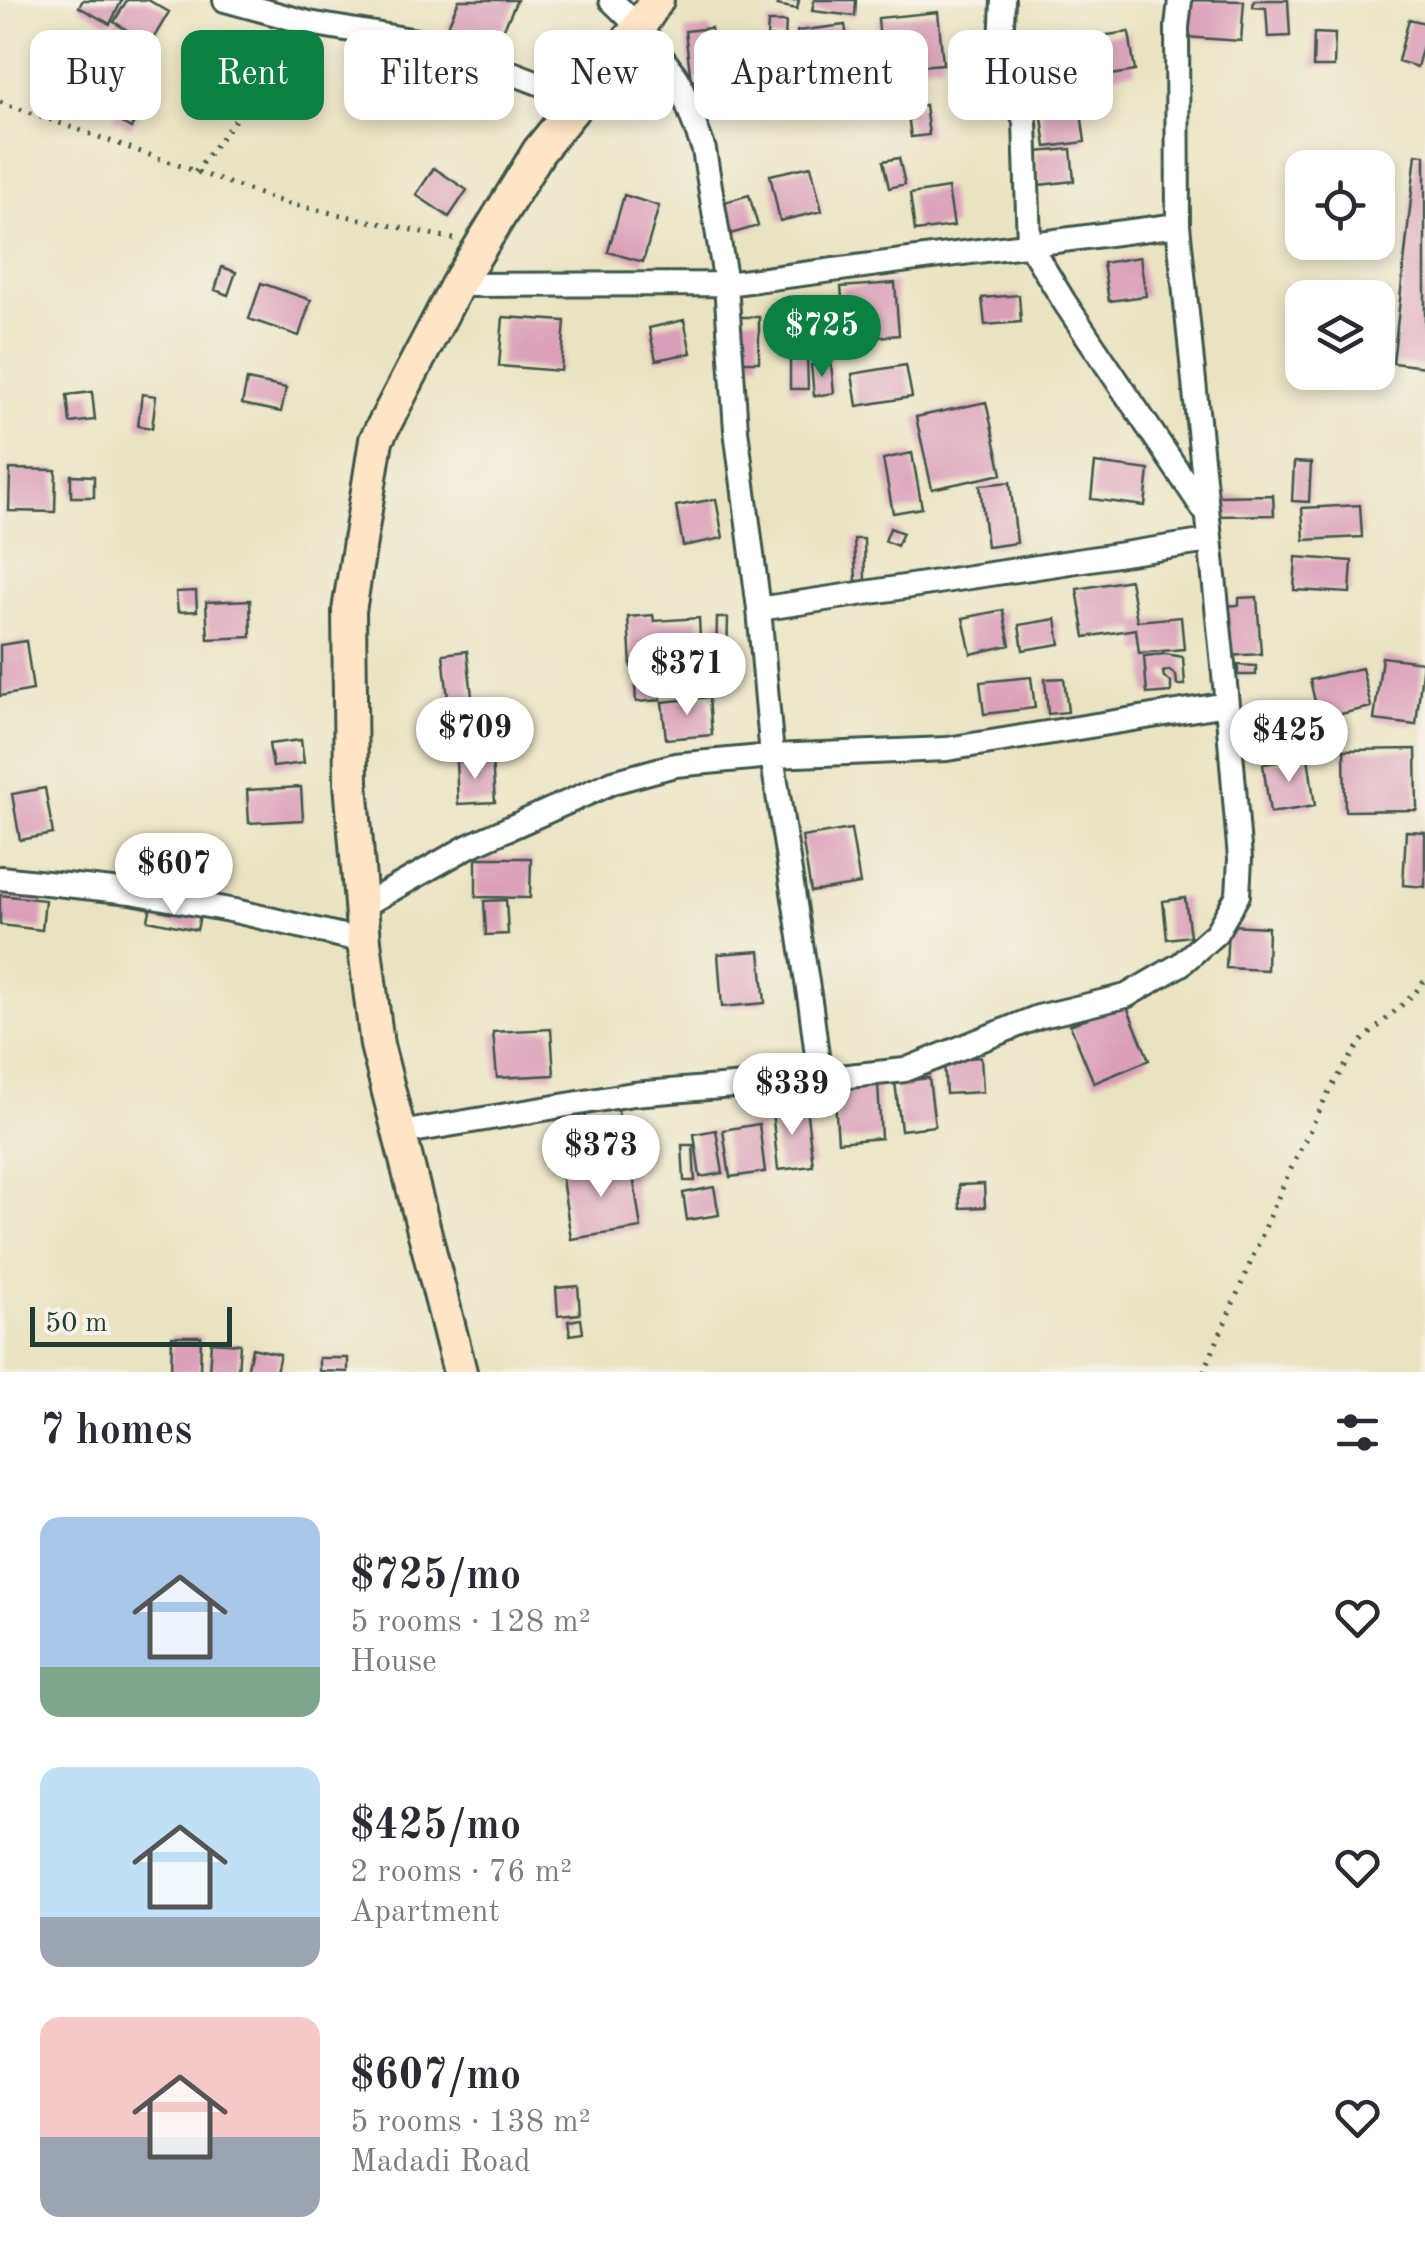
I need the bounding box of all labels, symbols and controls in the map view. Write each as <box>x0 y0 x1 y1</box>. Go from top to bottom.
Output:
chip: Buy <box>30 30 161 120</box>
chip: Rent <box>181 30 324 120</box>
chip: Filters <box>344 30 514 120</box>
chip: New <box>534 30 674 120</box>
chip: Apartment <box>694 30 928 120</box>
chip: House <box>948 30 1113 120</box>
map controls <box>1285 150 1395 390</box>
button: locate <box>1285 150 1395 260</box>
button: layers <box>1285 280 1395 390</box>
pin: $725 <box>763 295 881 380</box>
text: $725 <box>785 311 859 343</box>
pin: $371 <box>628 633 746 718</box>
text: $371 <box>650 649 724 681</box>
pin: $709 <box>416 697 534 782</box>
pin: $425 <box>1230 700 1348 785</box>
text: $709 <box>438 713 512 745</box>
text: $425 <box>1252 716 1326 748</box>
pin: $607 <box>115 833 233 918</box>
text: $607 <box>137 849 211 881</box>
pin: $339 <box>733 1053 851 1138</box>
text: $339 <box>755 1069 829 1101</box>
pin: $373 <box>542 1115 660 1200</box>
text: $373 <box>564 1131 638 1163</box>
scale bar <box>30 1302 232 1346</box>
text: 50 m <box>45 1310 108 1338</box>
icon: filters <box>1330 1405 1385 1460</box>
text: 7 homes <box>40 1411 192 1453</box>
text: $725/mo <box>350 1556 521 1598</box>
icon: home <box>120 1557 240 1677</box>
icon: heart <box>1330 1590 1385 1645</box>
text: 5 rooms · 128 m² <box>350 1607 591 1639</box>
text: House <box>350 1647 437 1679</box>
text: $425/mo <box>350 1806 521 1848</box>
icon: home <box>120 1807 240 1927</box>
icon: heart <box>1330 1840 1385 1895</box>
text: 2 rooms · 76 m² <box>350 1857 572 1889</box>
text: Apartment <box>350 1897 500 1929</box>
text: $607/mo <box>350 2056 521 2098</box>
icon: home <box>120 2057 240 2177</box>
icon: heart <box>1330 2090 1385 2145</box>
text: 5 rooms · 138 m² <box>350 2107 591 2139</box>
text: Madadi Road <box>350 2147 531 2179</box>

